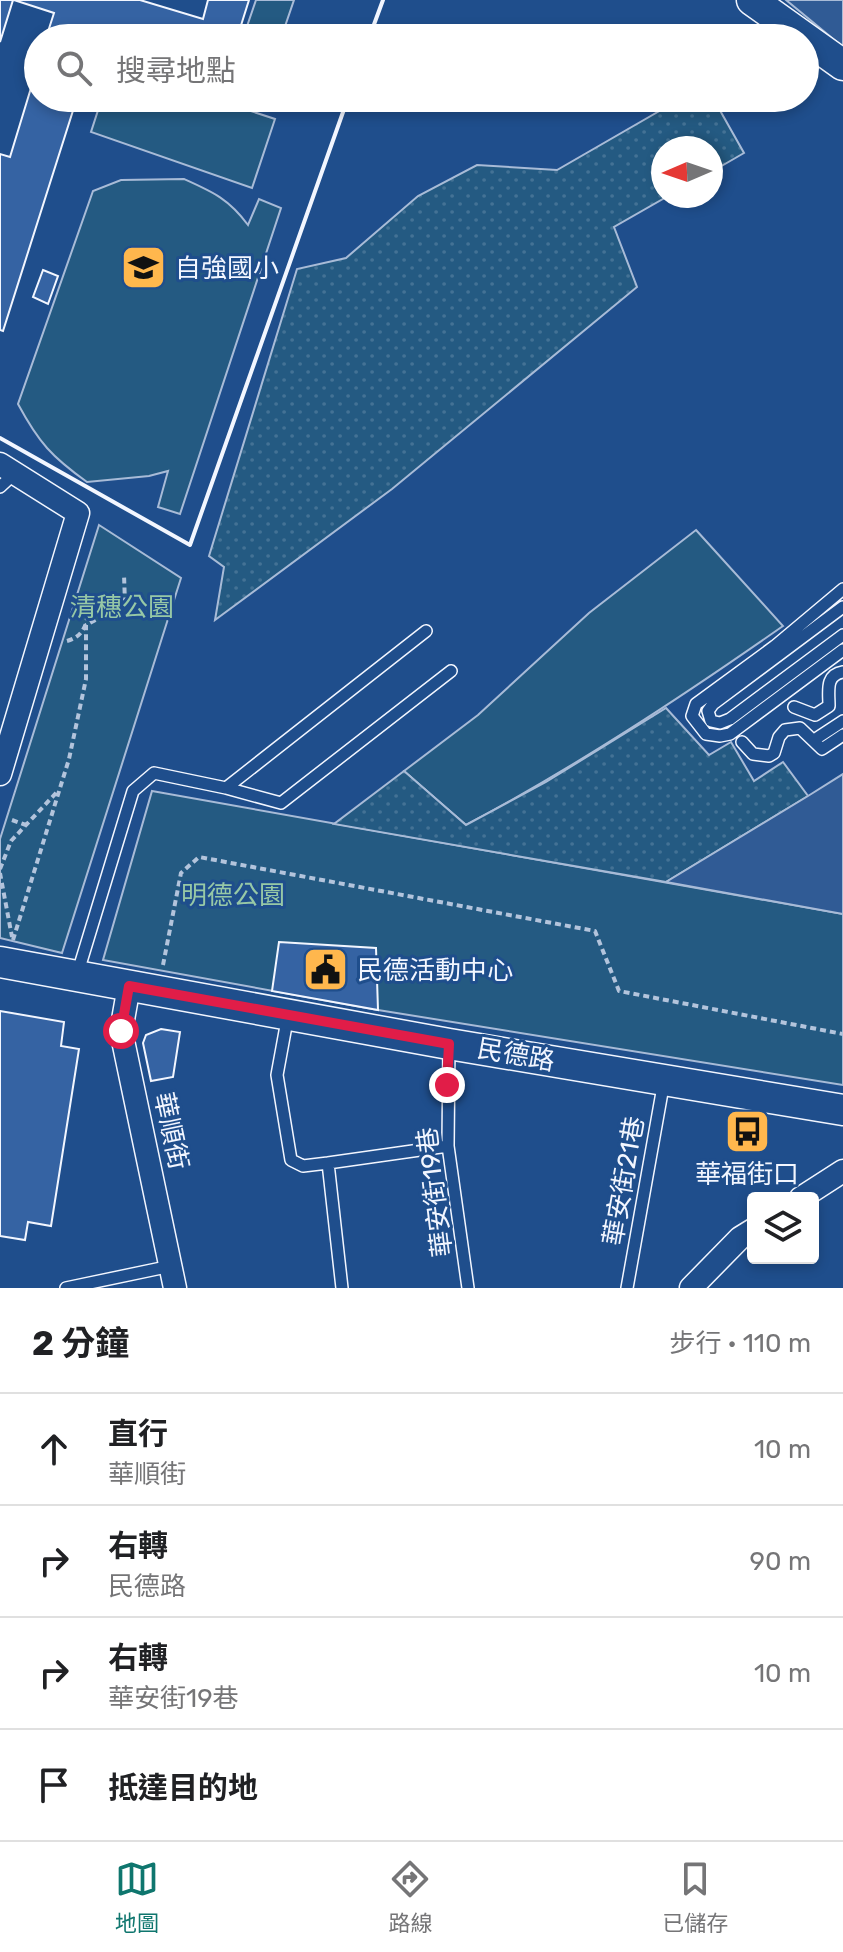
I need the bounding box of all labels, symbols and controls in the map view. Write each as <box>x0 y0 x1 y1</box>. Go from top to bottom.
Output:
search box <box>24 24 819 112</box>
icon: search <box>52 46 96 90</box>
text: 搜尋地點 <box>116 53 236 89</box>
north arrow <box>651 136 723 208</box>
school or university icon: 自強國小 <box>120 244 168 292</box>
place label: 自強國小 <box>175 253 279 284</box>
park label: 清穗公園 <box>70 592 174 623</box>
park label: 明德公園 <box>181 880 285 911</box>
public building icon: 民德活動中心 <box>302 946 350 994</box>
place label: 民德活動中心 <box>357 955 513 986</box>
route start <box>103 1013 139 1049</box>
street label: 民德路 <box>475 1033 557 1077</box>
route end <box>429 1067 465 1103</box>
street label: 華順街 <box>148 1090 194 1172</box>
bus stop icon: 華福街口 <box>723 1107 771 1155</box>
street label: 華安街21巷 <box>597 1114 651 1248</box>
street label: 華安街19巷 <box>412 1125 458 1259</box>
place label: 華福街口 <box>695 1159 799 1190</box>
map controls <box>747 1192 819 1264</box>
button: layers <box>747 1192 819 1264</box>
text: 2 分鐘 <box>32 1323 129 1364</box>
text: 步行 · 110 m <box>669 1328 811 1359</box>
text: 直行 <box>108 1416 168 1452</box>
icon: ahead <box>32 1427 76 1471</box>
text: 10 m <box>754 1434 811 1465</box>
text: 華順街 <box>108 1459 186 1490</box>
text: 右轉 <box>108 1528 168 1564</box>
icon: right <box>32 1539 76 1583</box>
text: 90 m <box>750 1546 811 1577</box>
text: 民德路 <box>108 1571 186 1602</box>
text: 右轉 <box>108 1640 168 1676</box>
icon: right <box>32 1651 76 1695</box>
text: 10 m <box>754 1658 811 1689</box>
text: 華安街19巷 <box>108 1683 239 1714</box>
icon: arrive <box>32 1763 76 1807</box>
text: 抵達目的地 <box>108 1770 258 1806</box>
tab: 地圖 <box>115 1857 159 1937</box>
tab: 路線 <box>388 1857 432 1937</box>
tab: 已儲存 <box>662 1857 728 1937</box>

